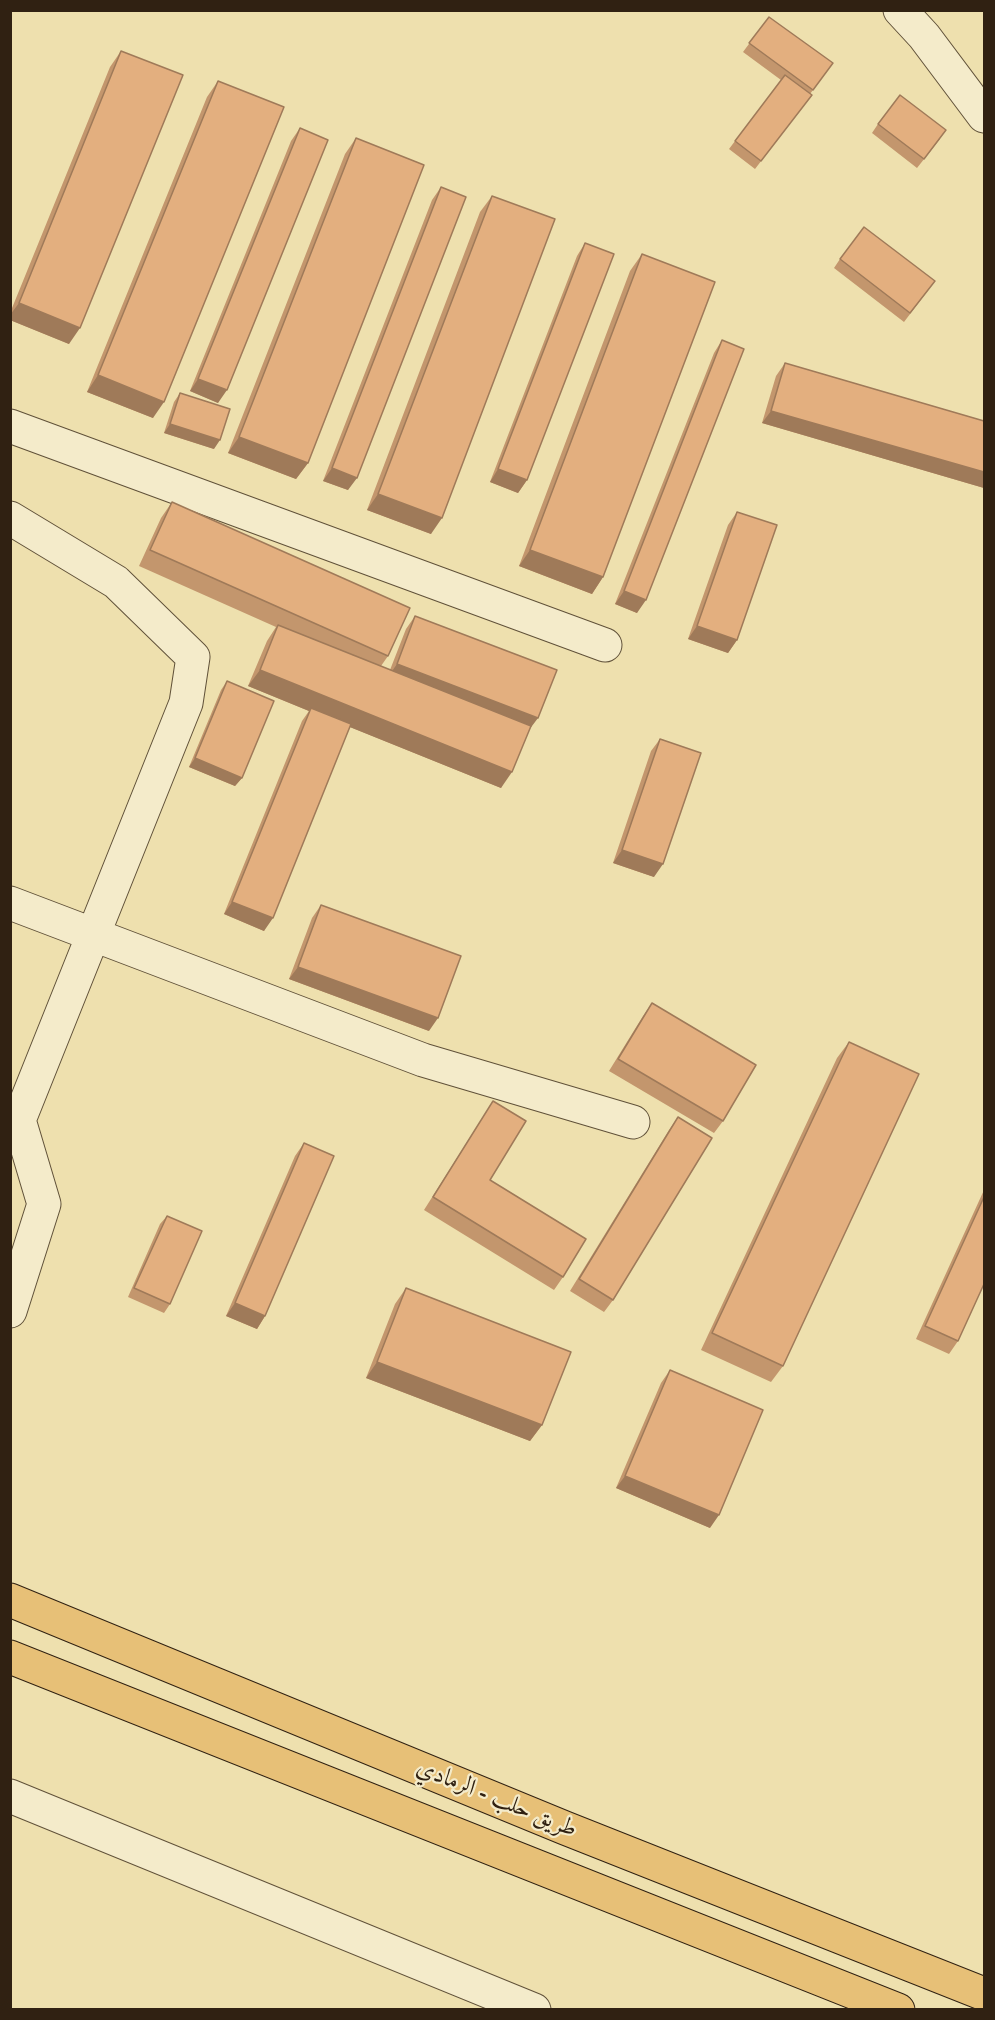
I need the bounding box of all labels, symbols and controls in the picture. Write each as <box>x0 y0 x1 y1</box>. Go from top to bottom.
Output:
street label: طريق حلب - الرمادي <box>411 1755 581 1845</box>

